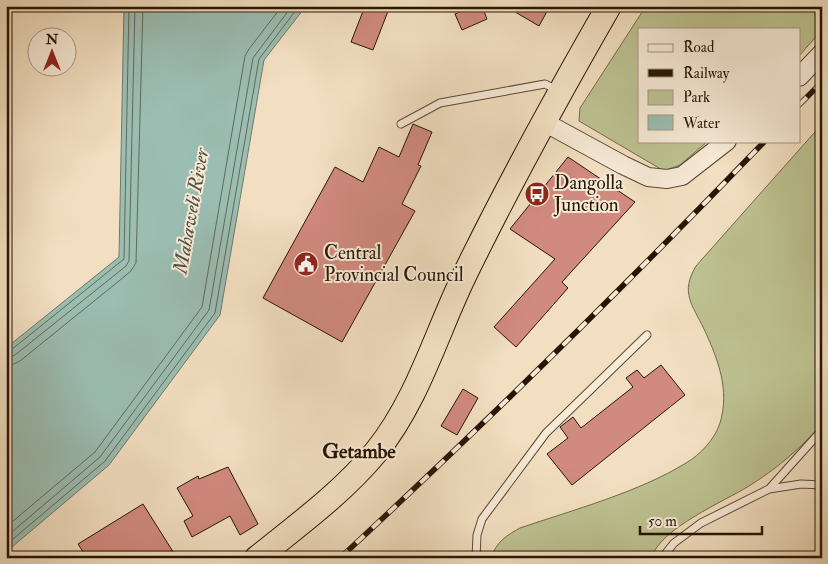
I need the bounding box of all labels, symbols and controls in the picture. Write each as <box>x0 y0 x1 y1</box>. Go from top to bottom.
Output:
north arrow <box>28 28 78 78</box>
legend <box>638 28 800 142</box>
text: N <box>45 31 59 48</box>
text: Road <box>683 38 715 57</box>
text: Railway <box>683 64 730 83</box>
text: Park <box>683 88 710 107</box>
text: Water <box>682 114 720 133</box>
water label: Mahaweli River <box>167 145 215 277</box>
place label: Dangolla Junction <box>553 171 623 217</box>
bus stop icon: Dangolla Junction <box>524 181 550 207</box>
place label: Central Provincial Council <box>324 241 464 287</box>
public building icon: Central Provincial Council <box>293 251 319 277</box>
district label: Getambe <box>322 439 396 464</box>
scale bar <box>640 504 763 536</box>
text: 50 m <box>648 512 677 531</box>

